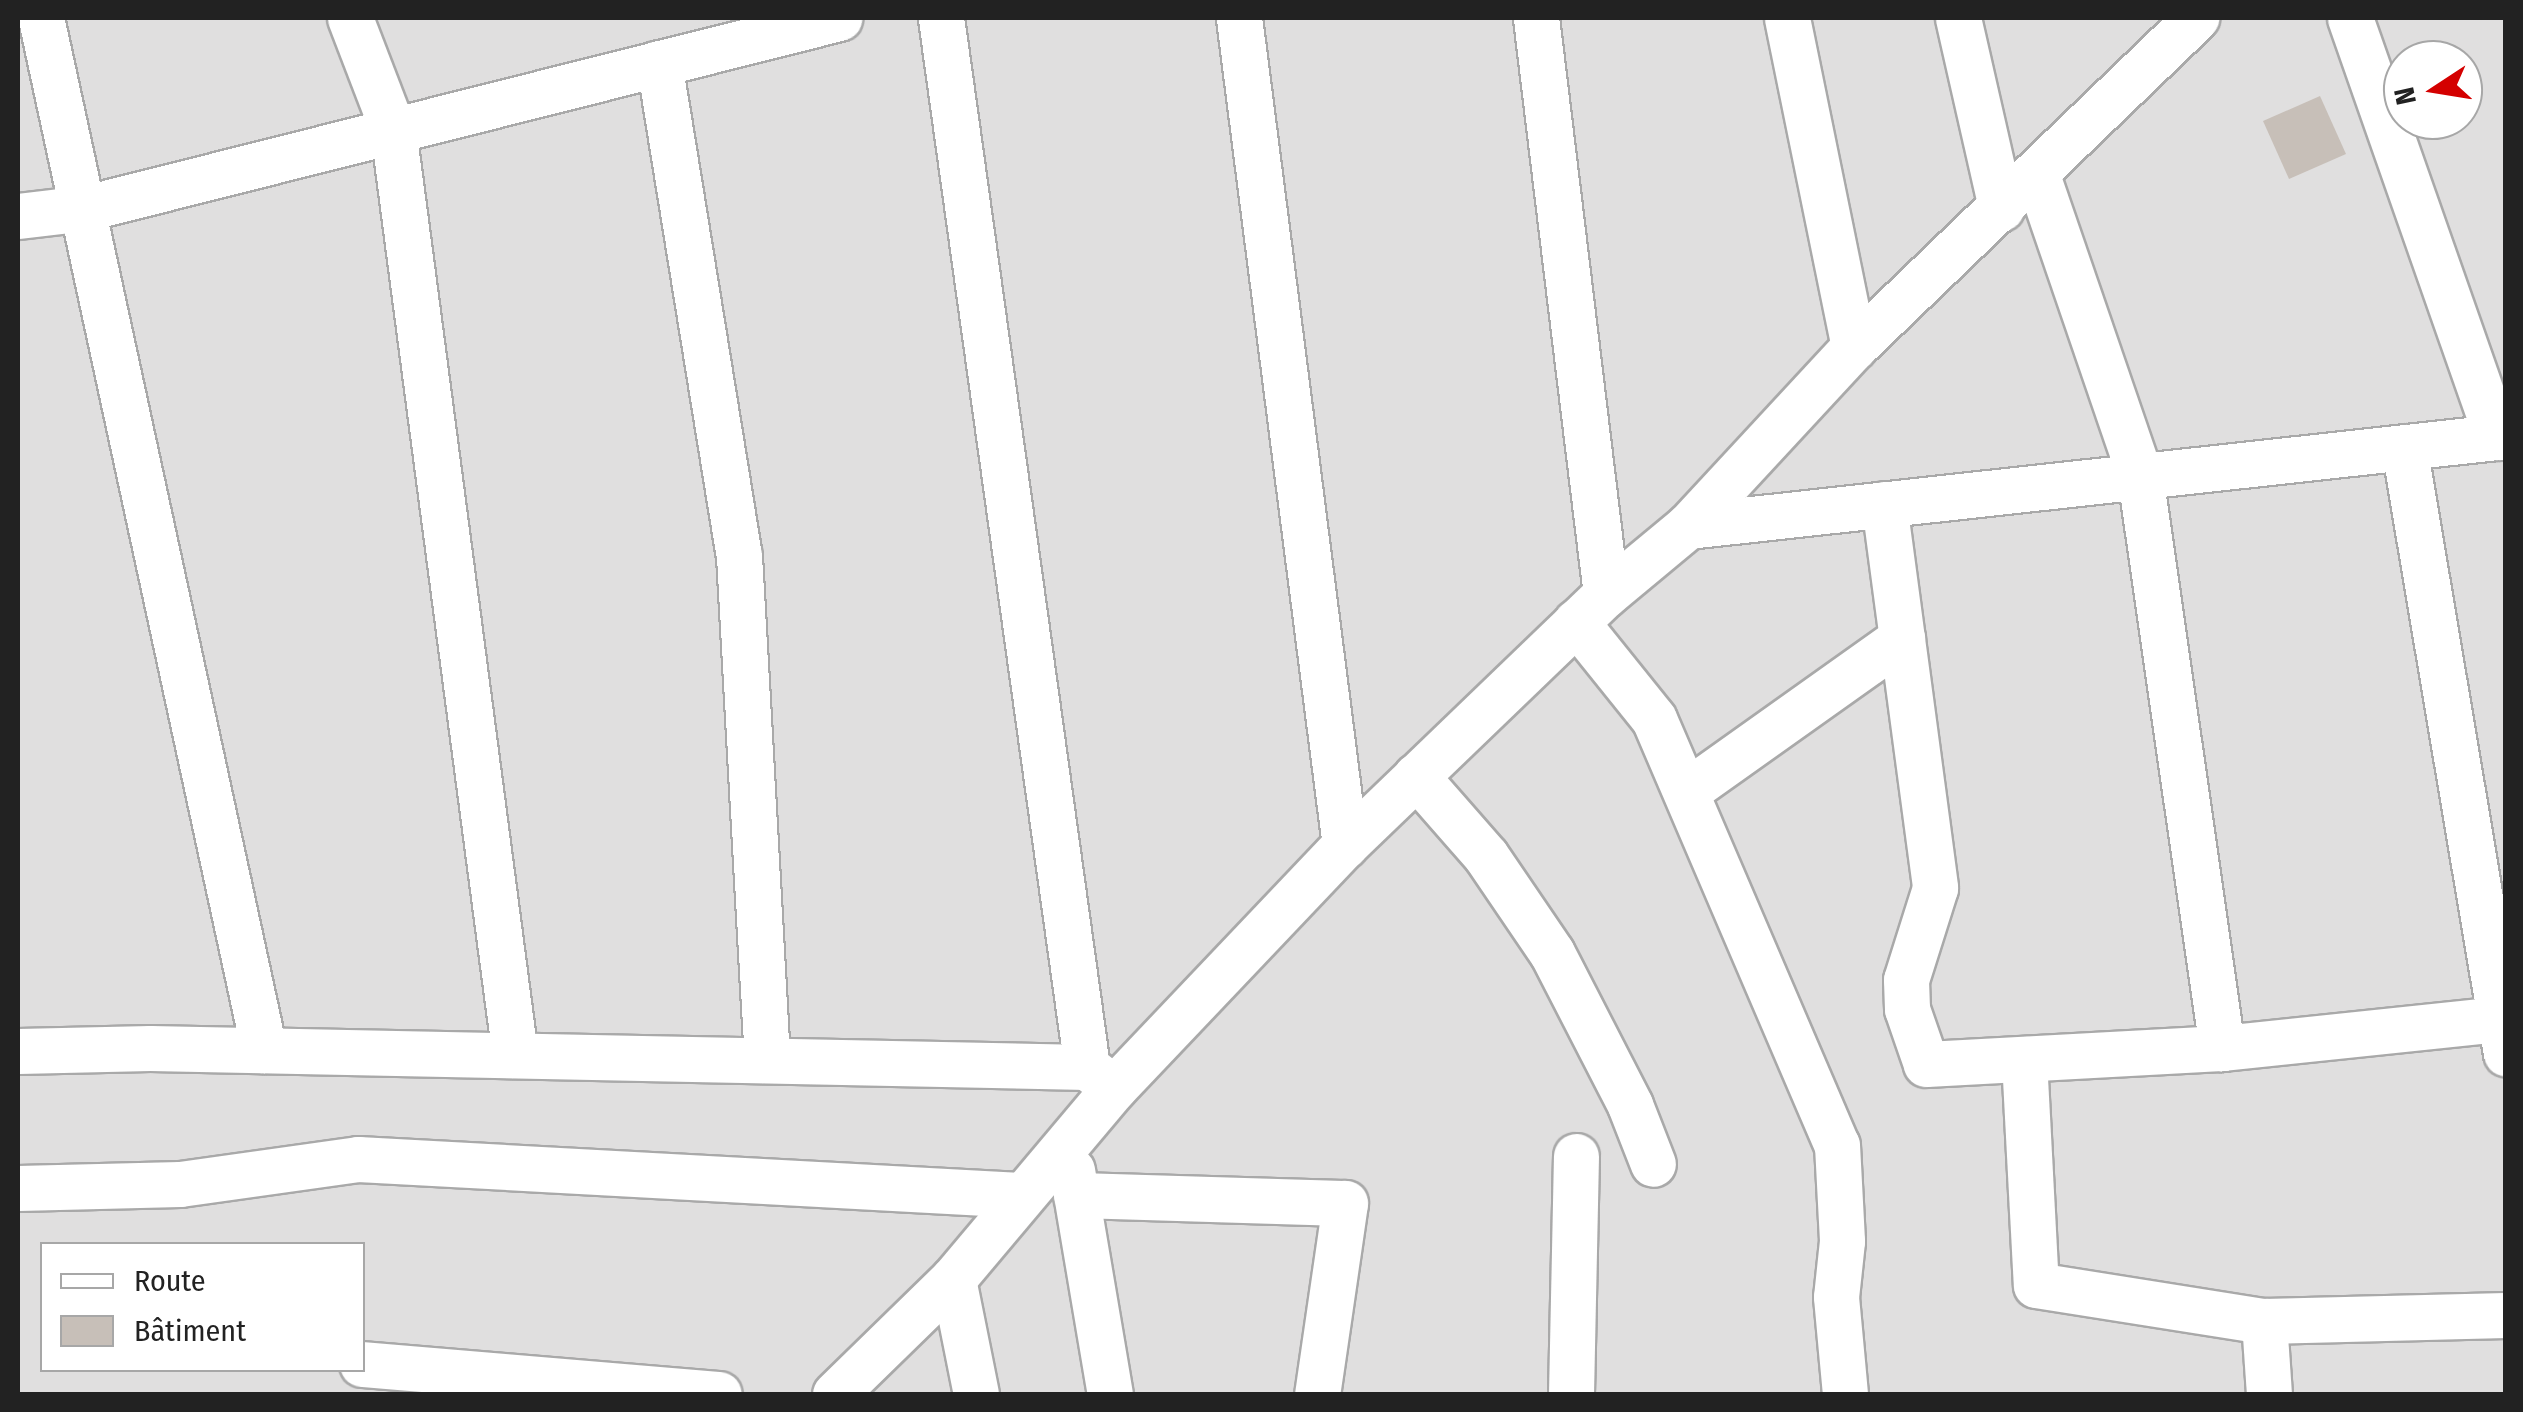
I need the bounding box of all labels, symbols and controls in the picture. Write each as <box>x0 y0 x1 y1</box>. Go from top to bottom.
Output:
north arrow <box>2383 40 2483 140</box>
text: N <box>2387 84 2423 108</box>
legend <box>40 1242 365 1372</box>
text: Route <box>134 1263 206 1299</box>
text: Bâtiment <box>134 1313 246 1349</box>

